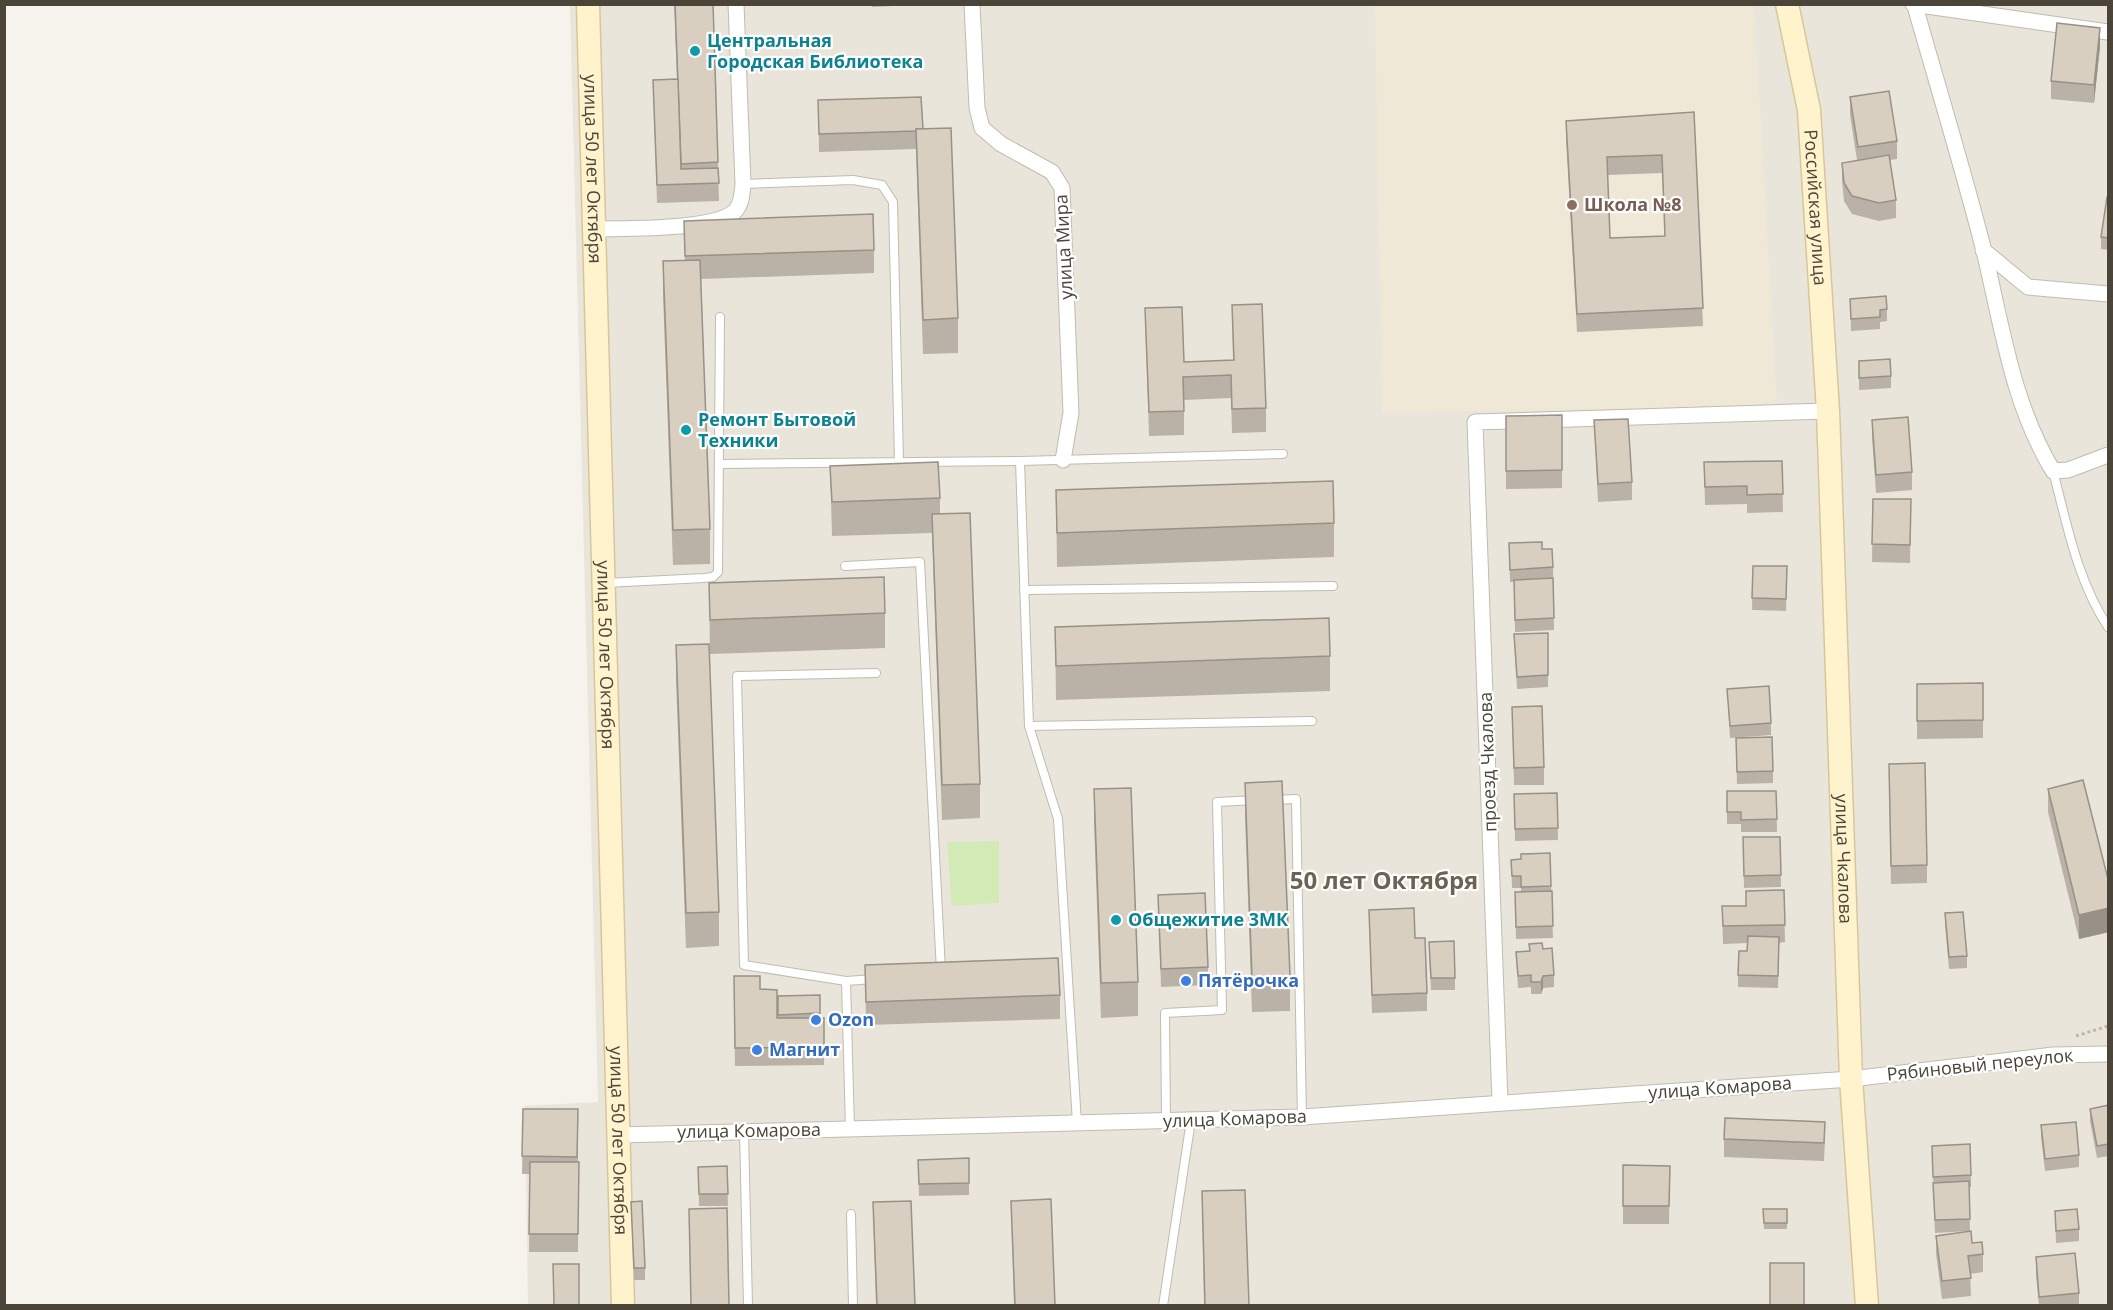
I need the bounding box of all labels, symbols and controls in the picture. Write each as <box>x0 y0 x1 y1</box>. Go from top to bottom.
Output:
place label: Центральная Городская Библиотека <box>707 28 923 73</box>
marker: Центральная Городская Библиотека <box>688 44 702 58</box>
street label: улица 50 лет Октября <box>579 74 608 264</box>
street label: Российская улица <box>1799 129 1833 286</box>
place label: Школа №8 <box>1584 192 1682 216</box>
street label: улица Мира <box>1048 194 1078 300</box>
marker: Школа №8 <box>1565 198 1579 212</box>
place label: Ремонт Бытовой Техники <box>698 407 856 452</box>
marker: Ремонт Бытовой Техники <box>679 423 693 437</box>
street label: улица 50 лет Октября <box>592 560 621 750</box>
street label: проезд Чкалова <box>1473 692 1501 832</box>
street label: улица Чкалова <box>1830 793 1859 924</box>
district label: 50 лет Октября <box>1290 863 1478 896</box>
place label: Общежитие 3МК <box>1128 907 1289 931</box>
marker: Общежитие 3МК <box>1109 913 1123 927</box>
place label: Пятёрочка <box>1198 968 1299 992</box>
marker: Пятёрочка <box>1179 974 1193 988</box>
place label: Ozon <box>828 1007 874 1031</box>
marker: Ozon <box>809 1013 823 1027</box>
place label: Магнит <box>769 1037 840 1061</box>
street label: Рябиновый переулок <box>1886 1042 2075 1086</box>
marker: Магнит <box>750 1043 764 1057</box>
street label: улица 50 лет Октября <box>605 1046 634 1235</box>
street label: улица Комарова <box>1647 1070 1793 1104</box>
street label: улица Комарова <box>1163 1103 1307 1133</box>
street label: улица Комарова <box>677 1117 821 1143</box>

